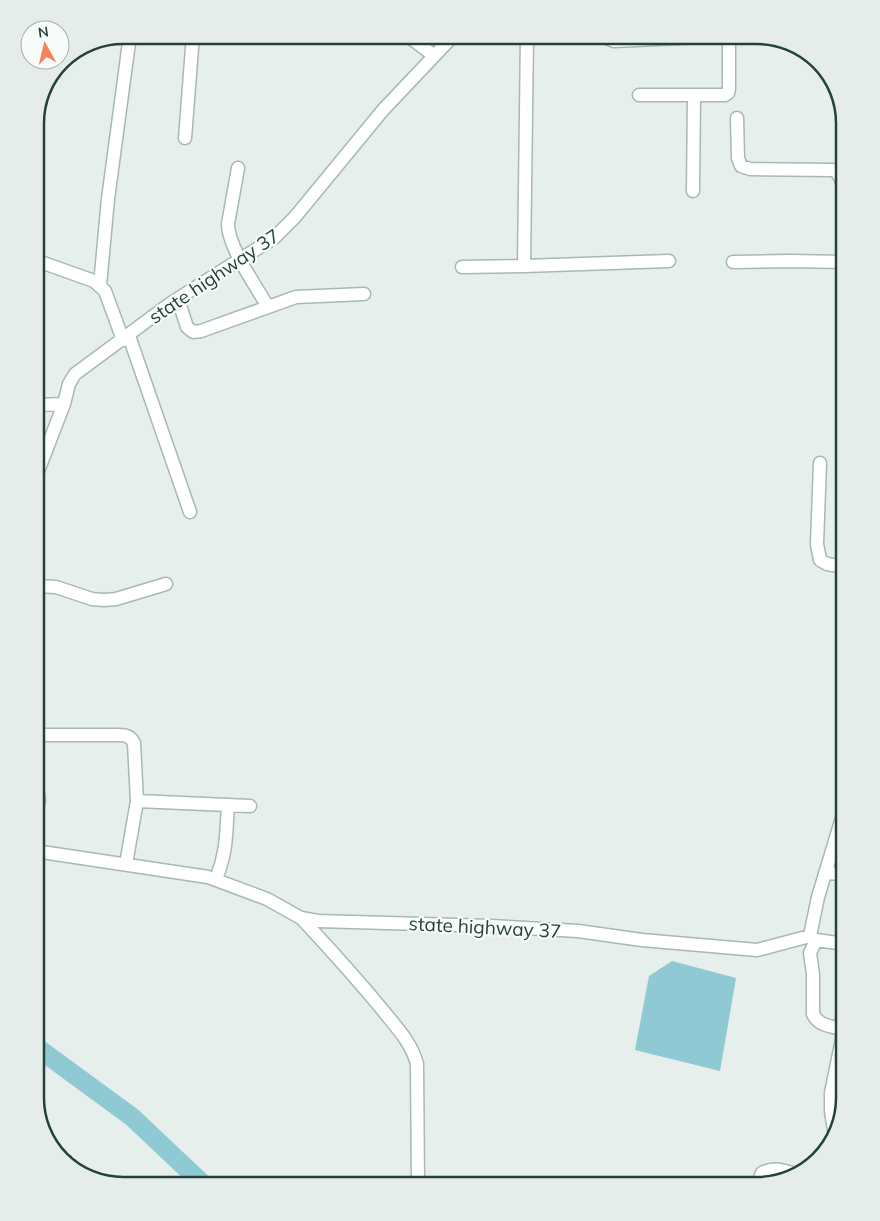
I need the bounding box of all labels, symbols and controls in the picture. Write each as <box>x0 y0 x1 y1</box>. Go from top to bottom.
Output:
north arrow <box>20 20 70 70</box>
text: N <box>37 22 50 42</box>
street label: state highway 37 <box>144 223 284 329</box>
street label: state highway 37 <box>408 911 562 943</box>

